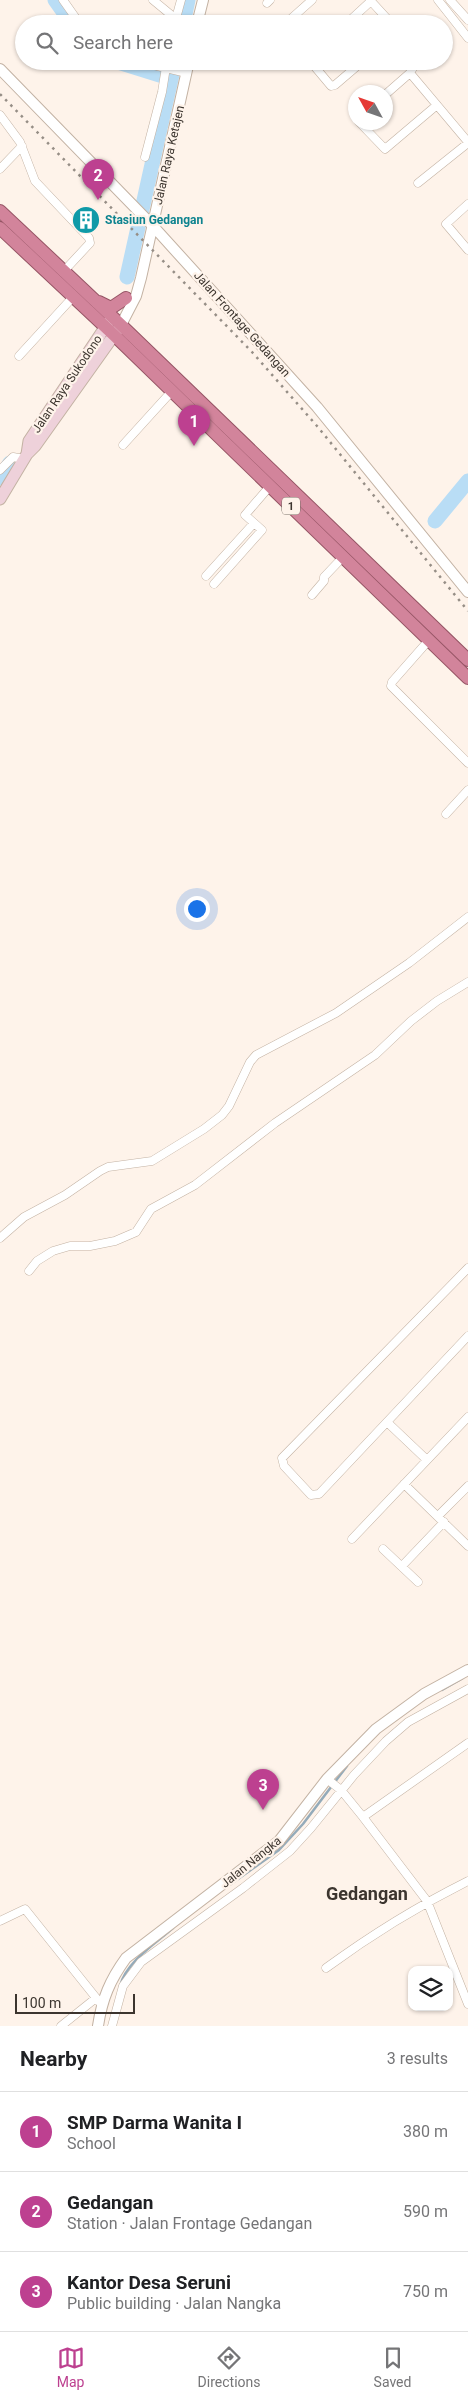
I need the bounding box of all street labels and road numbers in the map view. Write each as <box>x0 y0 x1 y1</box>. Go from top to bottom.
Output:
street label: Jalan Raya Ketajen <box>151 104 187 206</box>
street label: Jalan Frontage Gedangan <box>191 268 293 380</box>
street label: Jalan Raya Sukodono <box>29 332 105 436</box>
road number: 1 <box>282 498 300 514</box>
street label: Jalan Nangka <box>218 1834 284 1890</box>

